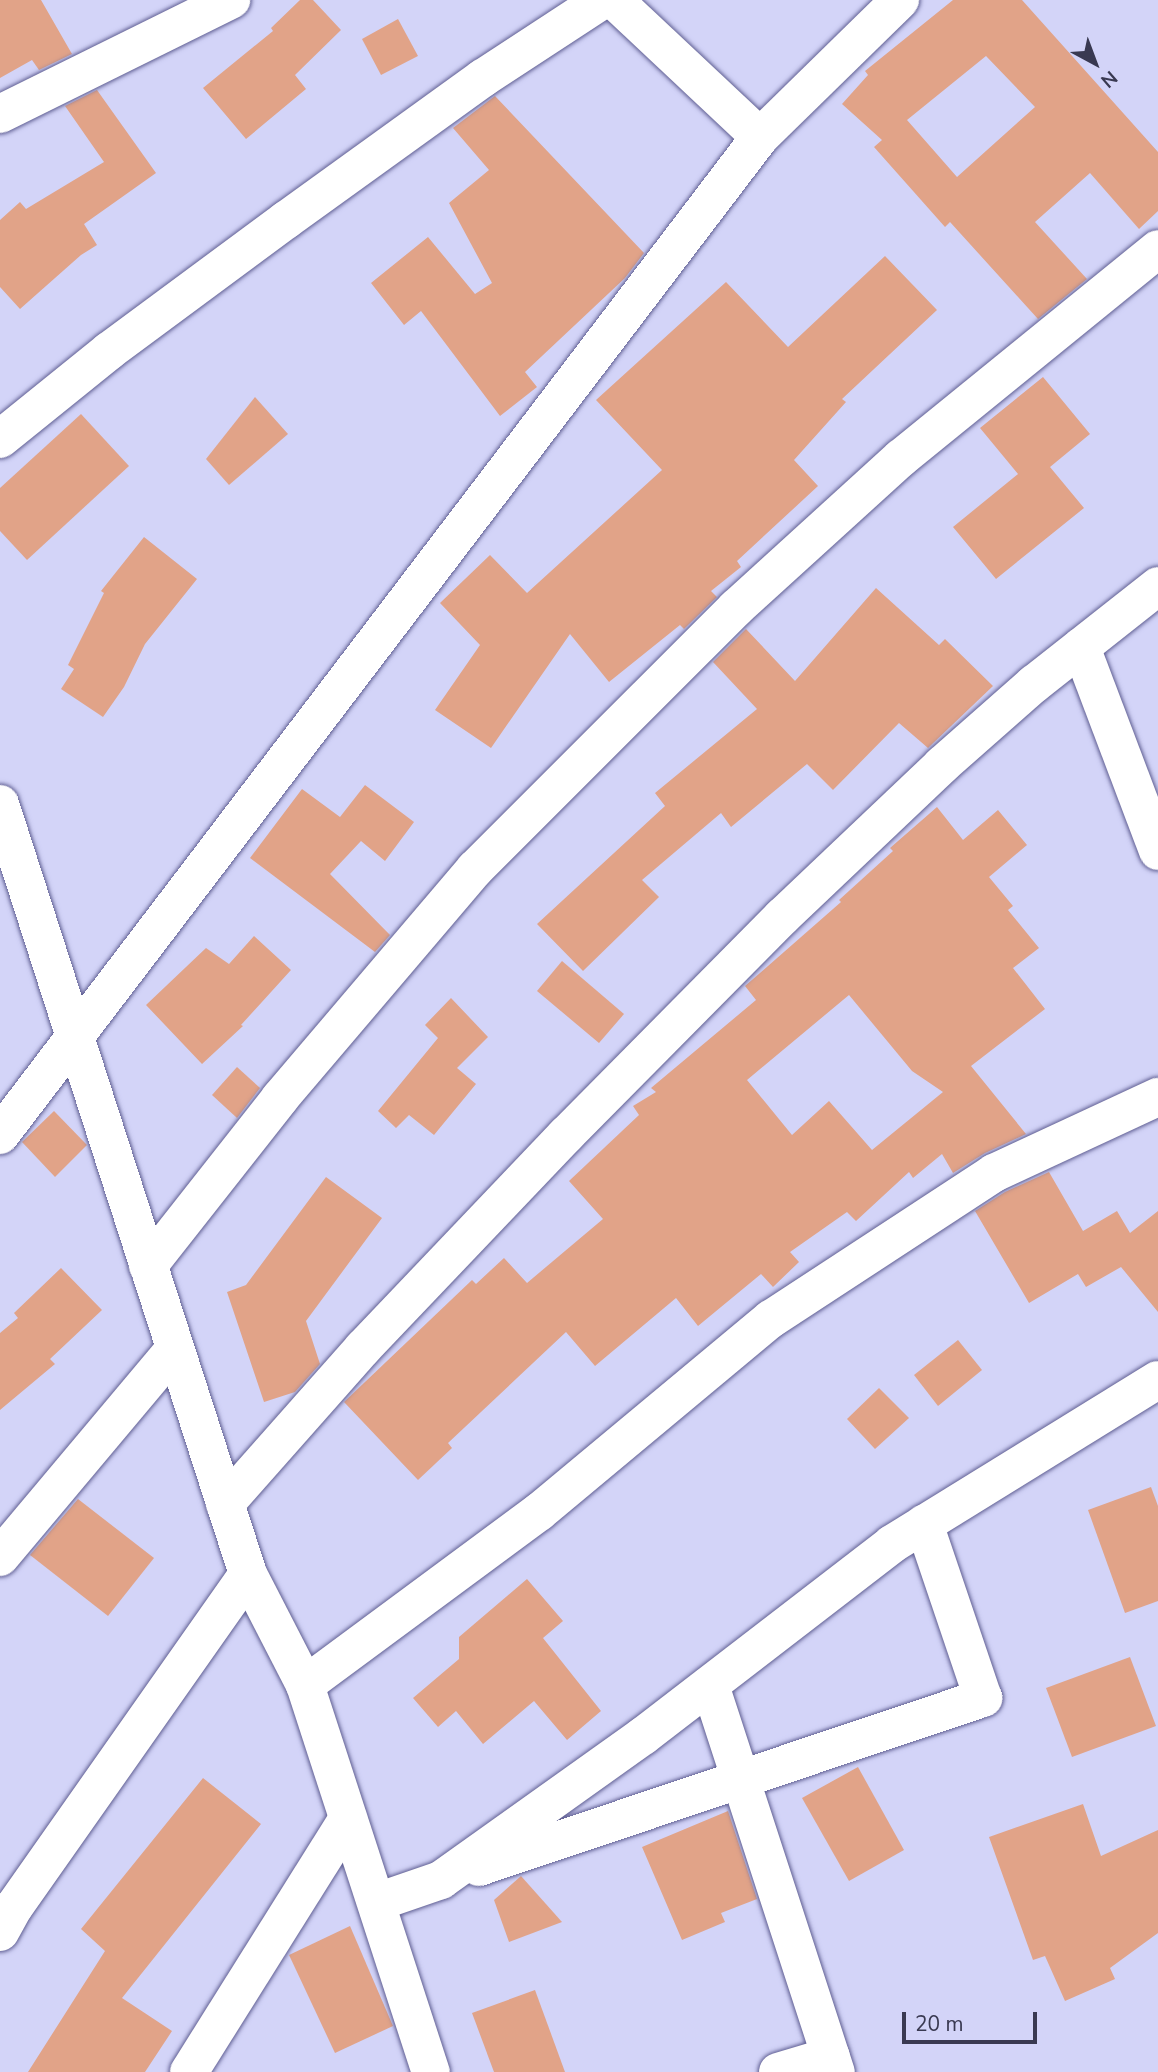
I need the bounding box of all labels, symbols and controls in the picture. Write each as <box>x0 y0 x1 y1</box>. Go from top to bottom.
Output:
north arrow <box>1060 28 1130 98</box>
text: N <box>1095 64 1123 93</box>
scale bar <box>906 1998 1041 2042</box>
text: 20 m <box>915 2010 964 2038</box>

